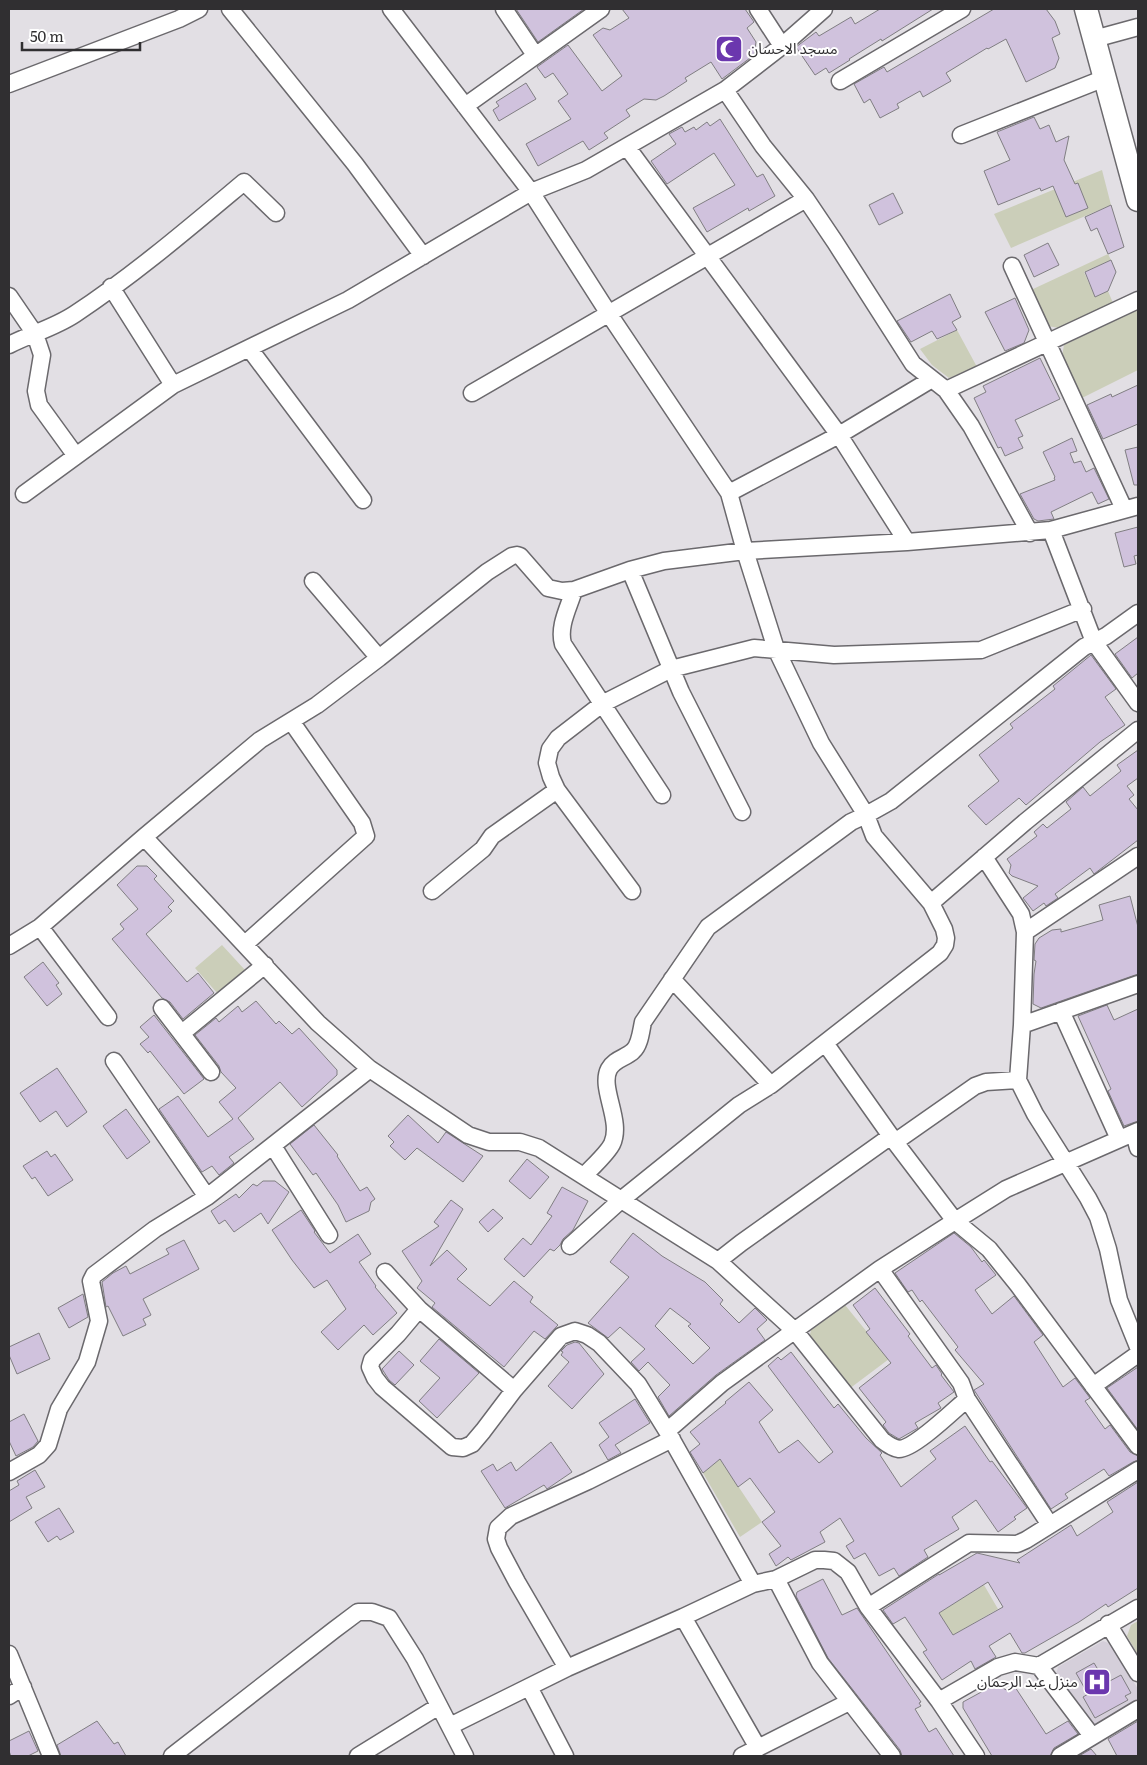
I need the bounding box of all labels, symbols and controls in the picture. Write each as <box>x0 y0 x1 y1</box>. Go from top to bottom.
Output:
scale bar <box>22 20 140 52</box>
text: 50 m <box>30 24 64 47</box>
mosque icon: مسجد الاحسان <box>714 34 744 64</box>
place label: مسجد الاحسان <box>748 36 838 59</box>
hospital icon: منزل عبد الرحمان <box>1082 1667 1112 1697</box>
place label: منزل عبد الرحمان <box>977 1669 1078 1692</box>

